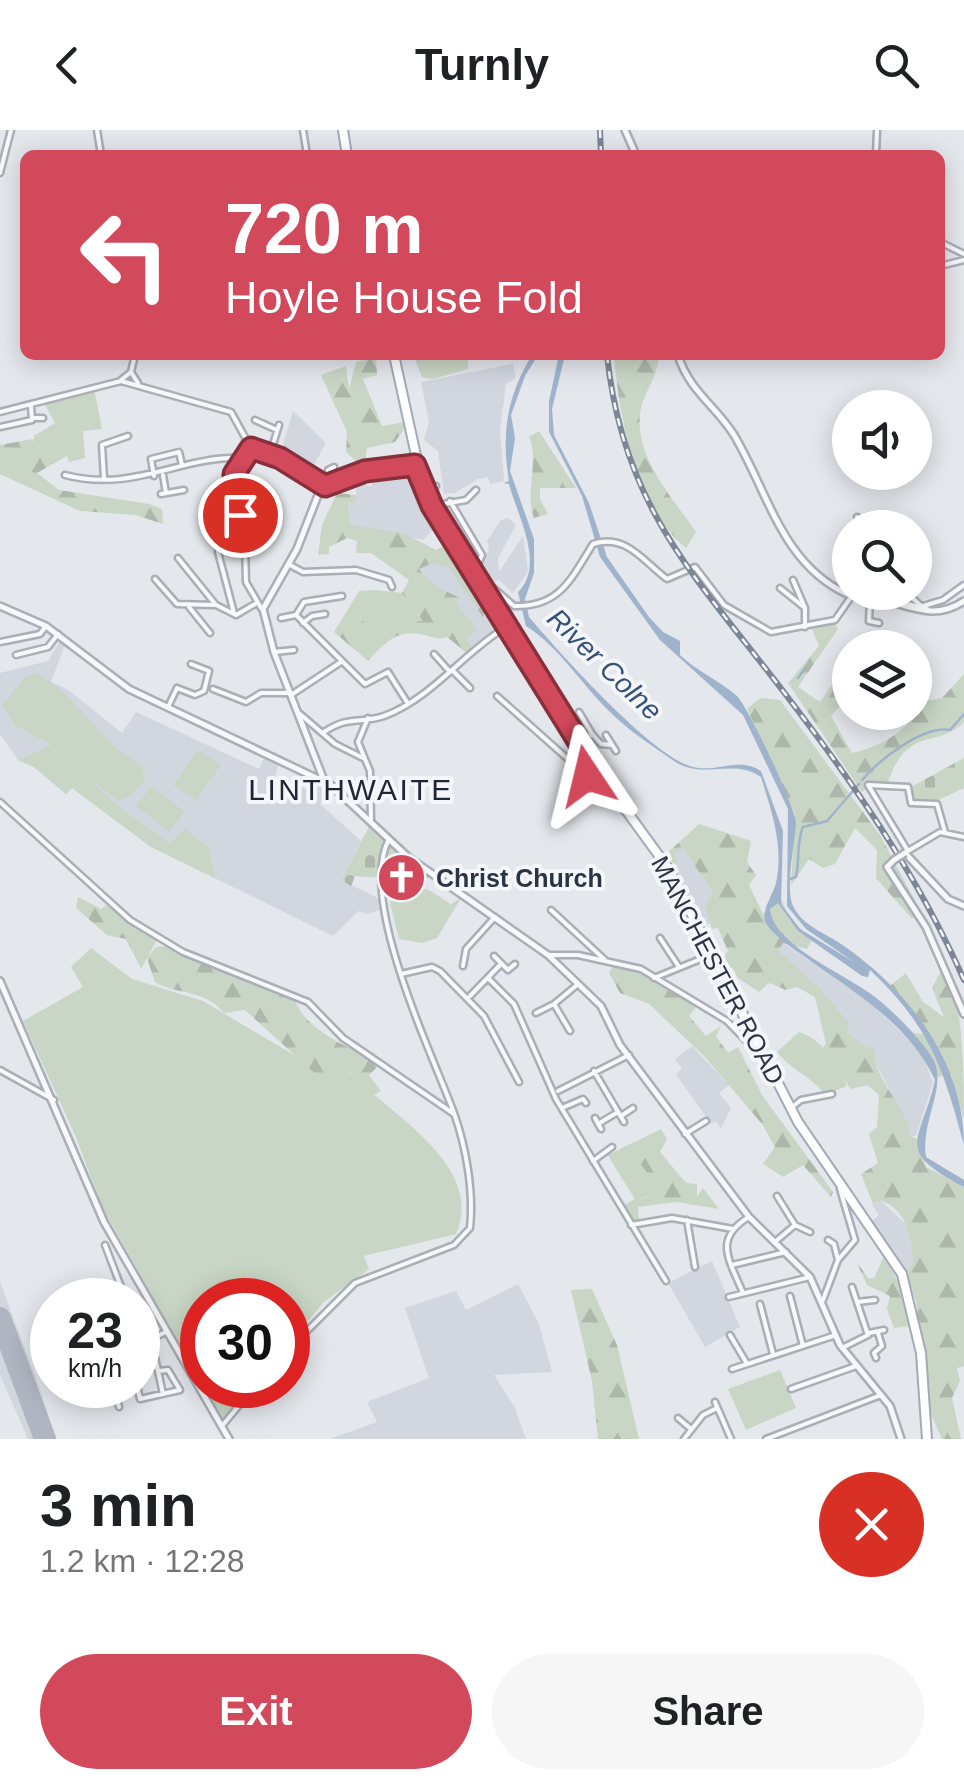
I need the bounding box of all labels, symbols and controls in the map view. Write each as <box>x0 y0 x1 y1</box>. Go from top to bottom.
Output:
icon: back <box>40 38 95 93</box>
icon: search <box>869 38 924 93</box>
text: Turnly <box>415 39 549 90</box>
icon: left <box>60 190 190 320</box>
text: 720 m <box>225 190 423 268</box>
text: Hoyle House Fold <box>225 272 583 323</box>
map controls <box>832 390 932 730</box>
button: sound <box>832 390 932 490</box>
pin <box>198 473 283 558</box>
icon: arrive <box>213 488 268 543</box>
button: search <box>832 510 932 610</box>
water label: River Colne <box>541 602 668 726</box>
button: layers <box>832 630 932 730</box>
position arrow <box>535 724 639 828</box>
district label: LINTHWAITE <box>248 773 454 806</box>
street label: MANCHESTER ROAD <box>646 851 790 1089</box>
church icon: Christ Church <box>375 852 427 904</box>
place label: Christ Church <box>436 864 603 892</box>
speed limit sign: 30 <box>180 1278 310 1408</box>
text: 23 <box>67 1303 123 1359</box>
text: km/h <box>68 1354 122 1382</box>
text: 3 min <box>40 1472 197 1539</box>
button: close <box>819 1472 924 1577</box>
text: 1.2 km · 12:28 <box>40 1543 245 1579</box>
button: Exit <box>40 1654 472 1769</box>
button: Share <box>492 1654 924 1769</box>

